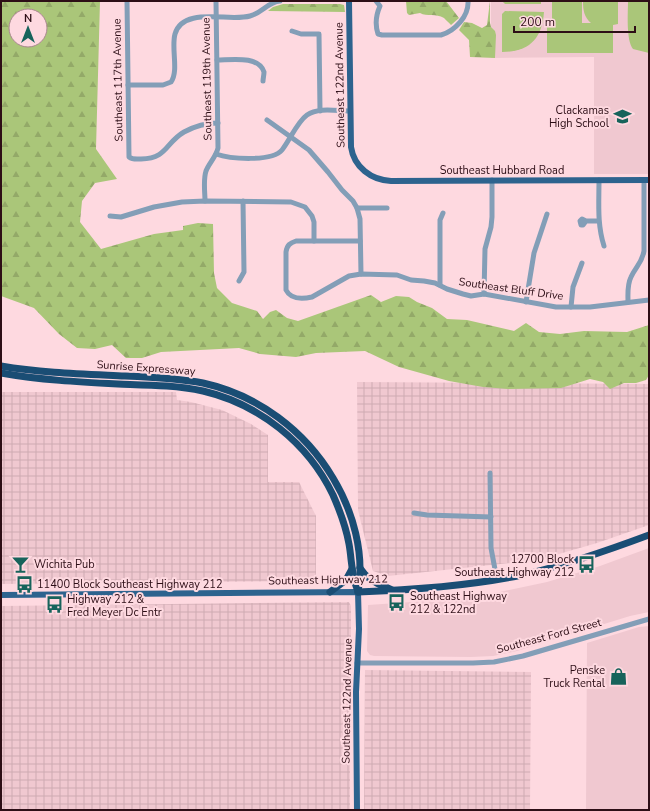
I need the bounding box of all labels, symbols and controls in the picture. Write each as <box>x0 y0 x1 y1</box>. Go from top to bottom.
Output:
north arrow <box>8 8 48 48</box>
scale bar <box>514 8 635 34</box>
text: N <box>24 11 32 26</box>
text: 200 m <box>520 14 555 30</box>
street label: Southeast 119th Avenue <box>198 17 216 141</box>
street label: Southeast 117th Avenue <box>109 18 127 142</box>
street label: Southeast 122nd Avenue <box>331 22 349 148</box>
place label: Clackamas High School <box>549 103 610 131</box>
school or university icon: Clackamas High School <box>612 106 632 126</box>
street label: Southeast Hubbard Road <box>440 163 564 178</box>
street label: Southeast Bluff Drive <box>458 274 565 304</box>
street label: Sunrise Expressway <box>96 357 196 379</box>
place label: 12700 Block Southeast Highway 212 <box>454 552 574 580</box>
bar icon: Wichita Pub <box>11 554 31 574</box>
bus stop icon: 12700 Block Southeast Highway 212 <box>577 555 597 575</box>
place label: Wichita Pub <box>34 557 95 572</box>
street label: Southeast Highway 212 <box>268 571 388 589</box>
bus stop icon: 11400 Block Southeast Highway 212 <box>14 574 34 594</box>
place label: 11400 Block Southeast Highway 212 <box>37 577 223 592</box>
place label: Southeast Highway 212 & 122nd <box>410 589 507 617</box>
place label: Highway 212 & Fred Meyer Dc Entr <box>67 592 162 620</box>
bus stop icon: Southeast Highway 212 & 122nd <box>387 592 407 612</box>
bus stop icon: Highway 212 & Fred Meyer Dc Entr <box>44 595 64 615</box>
street label: Southeast Ford Street <box>495 615 603 657</box>
street label: Southeast 122nd Avenue <box>338 638 356 764</box>
place label: Penske Truck Rental <box>543 663 606 691</box>
shop icon: Penske Truck Rental <box>608 666 628 686</box>

